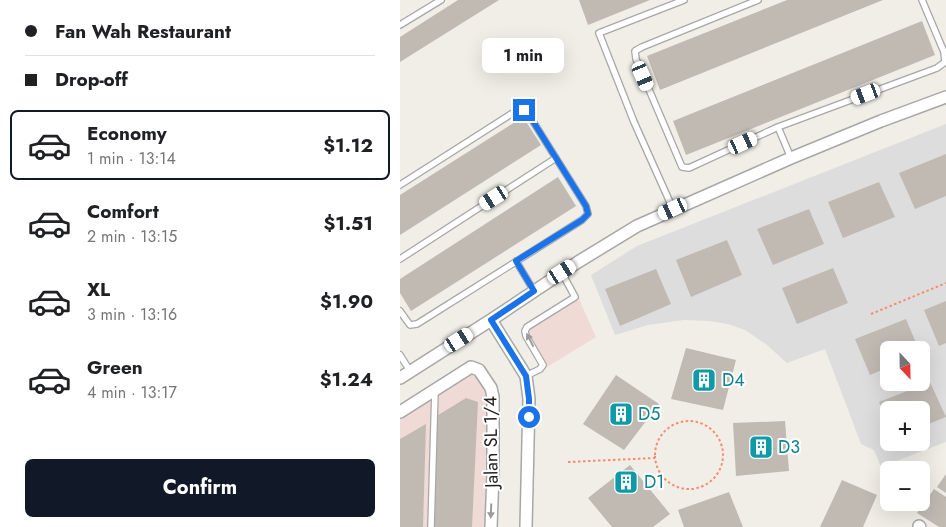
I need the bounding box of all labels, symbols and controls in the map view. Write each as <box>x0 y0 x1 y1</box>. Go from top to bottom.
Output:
text: Fan Wah Restaurant <box>55 18 231 45</box>
callout: 1 min <box>483 38 565 72</box>
text: 1 min <box>503 44 543 67</box>
car <box>630 59 655 93</box>
text: Drop-off <box>55 66 128 93</box>
car <box>849 82 882 106</box>
route end <box>513 99 535 121</box>
text: Economy <box>87 120 167 147</box>
icon: car <box>27 123 72 168</box>
car <box>726 130 759 156</box>
text: $1.12 <box>323 132 373 159</box>
text: 1 min · 13:14 <box>87 147 176 170</box>
car <box>477 184 510 212</box>
car <box>656 196 689 222</box>
text: Comfort <box>87 198 159 225</box>
icon: car <box>27 201 72 246</box>
text: $1.51 <box>323 210 373 237</box>
text: 2 min · 13:15 <box>87 225 177 248</box>
car <box>545 258 578 286</box>
text: XL <box>87 276 110 303</box>
icon: car <box>27 279 72 324</box>
text: $1.90 <box>320 288 373 315</box>
text: 3 min · 13:16 <box>87 303 177 326</box>
car <box>442 326 475 354</box>
one-way arrow <box>526 333 534 347</box>
north arrow <box>880 341 930 391</box>
map controls <box>880 341 930 511</box>
text: Green <box>87 354 143 381</box>
icon: car <box>27 357 72 402</box>
text: $1.24 <box>320 366 373 393</box>
building icon: D4 <box>691 367 717 393</box>
place label: D4 <box>722 367 745 393</box>
text: 4 min · 13:17 <box>87 381 177 404</box>
street label: Jalan SL 1/4 <box>477 396 505 490</box>
building icon: D5 <box>608 401 634 427</box>
place label: D5 <box>638 401 660 427</box>
button: + <box>880 401 930 451</box>
route start <box>518 406 540 428</box>
building icon: D3 <box>748 434 774 460</box>
place label: D3 <box>778 434 800 460</box>
button: Confirm <box>25 459 375 517</box>
button: − <box>880 461 930 511</box>
building icon: D1 <box>613 469 639 495</box>
place label: D1 <box>644 469 664 495</box>
one-way arrow <box>487 503 495 519</box>

